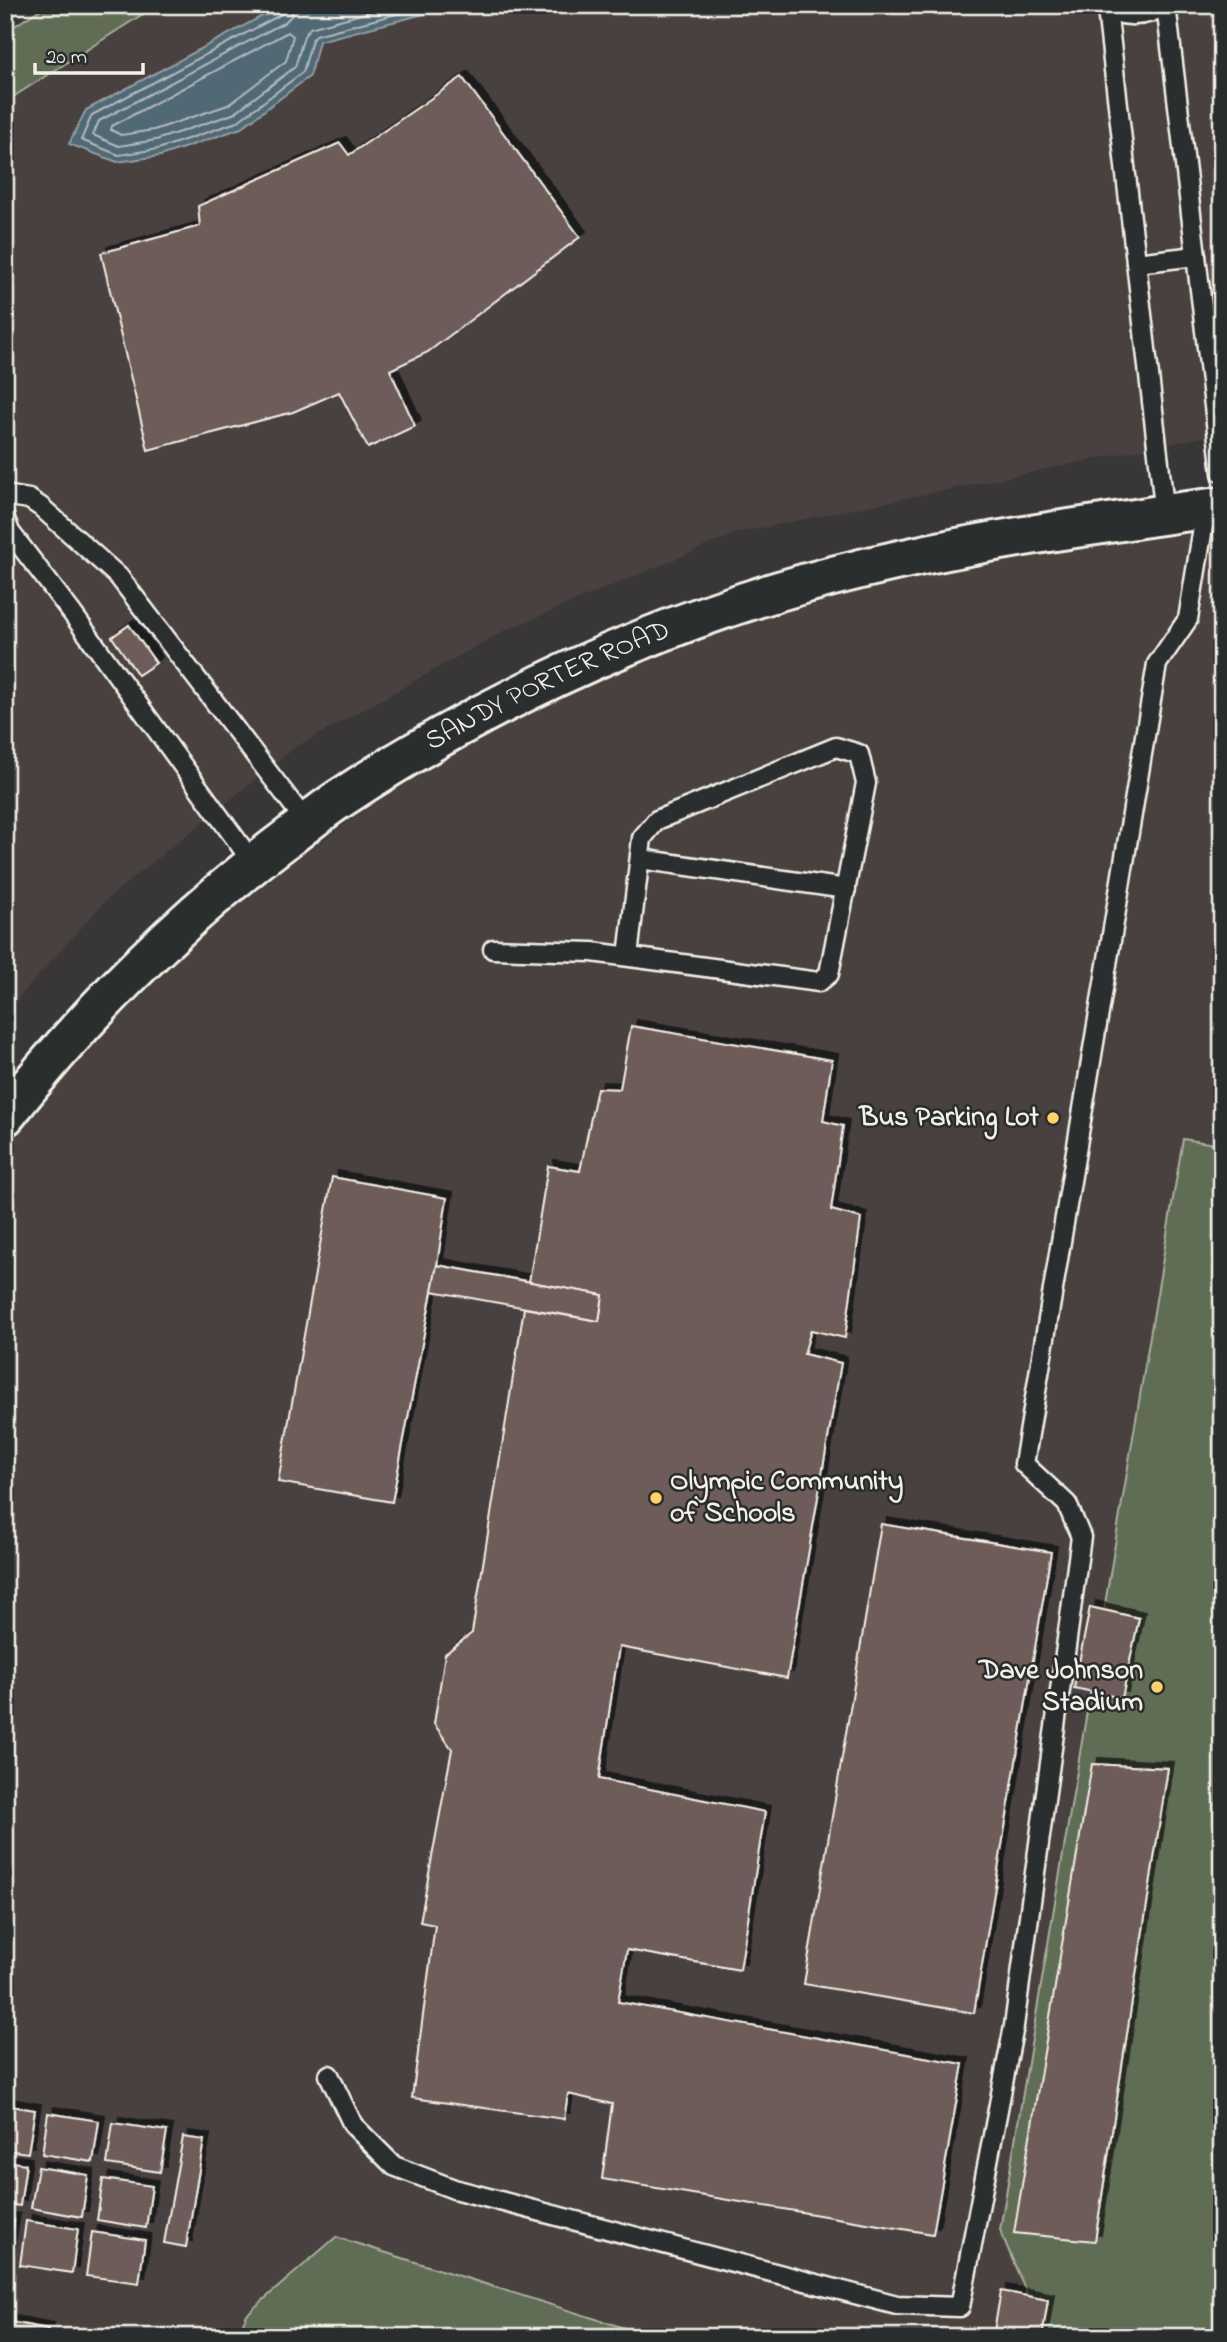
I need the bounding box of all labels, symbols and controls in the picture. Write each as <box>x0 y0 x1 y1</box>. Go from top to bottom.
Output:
scale bar <box>35 32 144 76</box>
text: 20 m <box>46 43 87 73</box>
street label: SANDY PORTER ROAD <box>418 610 676 762</box>
place label: Bus Parking Lot <box>858 1098 1040 1140</box>
marker: Bus Parking Lot <box>1045 1110 1061 1126</box>
place label: Olympic Community of Schools <box>670 1462 903 1535</box>
marker: Olympic Community of Schools <box>648 1490 664 1506</box>
place label: Dave Johnson Stadium <box>977 1651 1143 1724</box>
marker: Dave Johnson Stadium <box>1149 1679 1165 1695</box>

